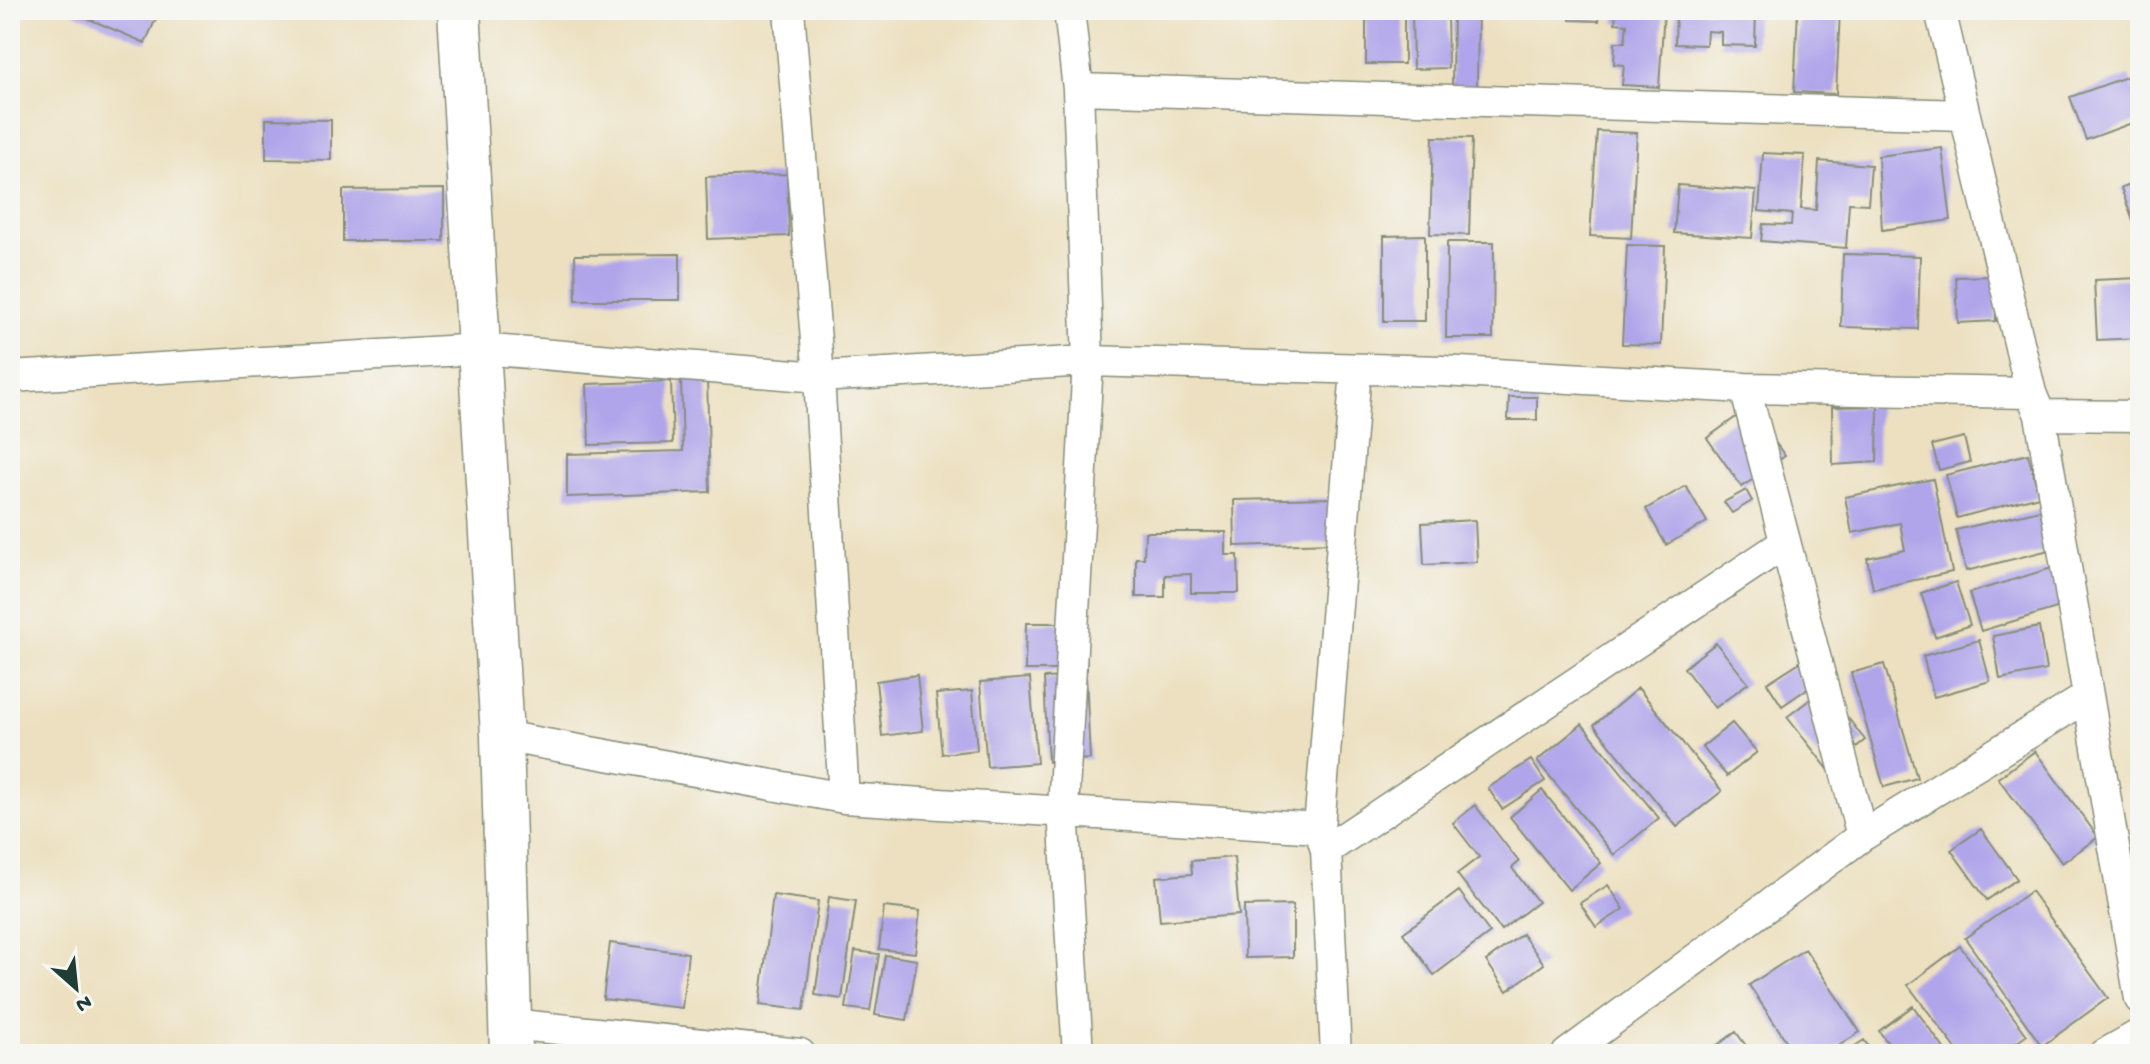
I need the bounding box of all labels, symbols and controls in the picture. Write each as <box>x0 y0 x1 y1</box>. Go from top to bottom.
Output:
north arrow <box>36 948 116 1028</box>
text: N <box>71 987 96 1017</box>

